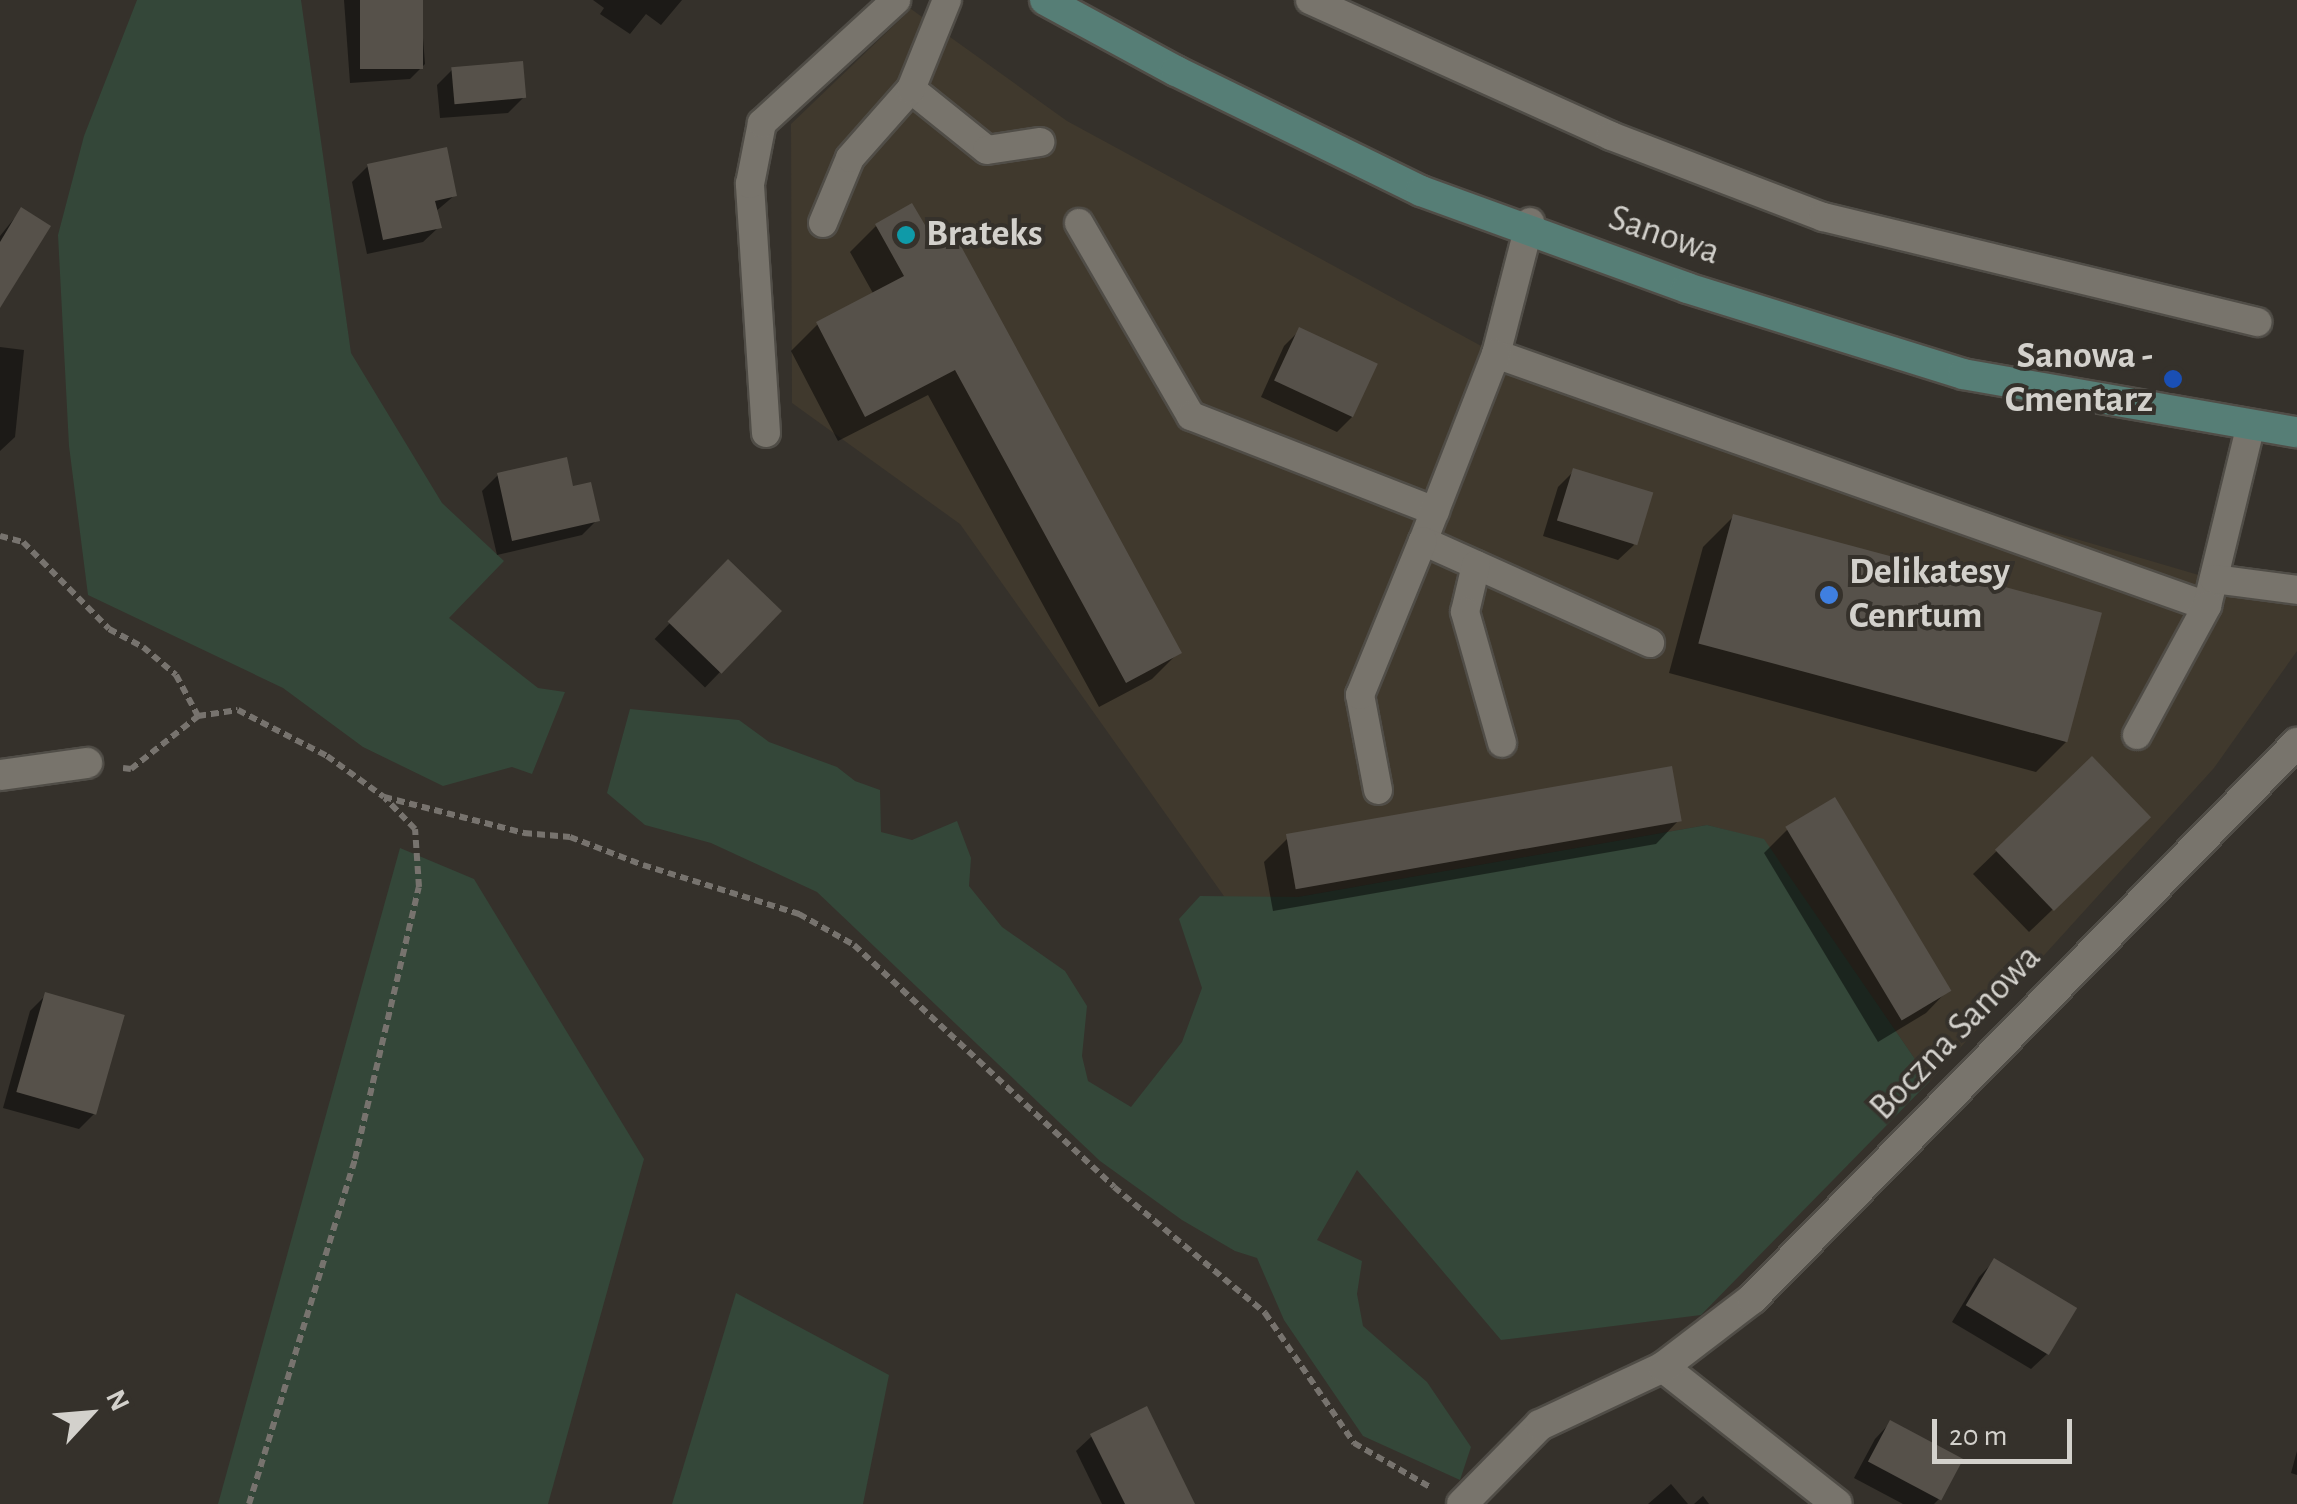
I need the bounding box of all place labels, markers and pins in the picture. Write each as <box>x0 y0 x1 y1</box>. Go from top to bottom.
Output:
place label: Brateks <box>926 212 1043 258</box>
marker: Brateks <box>895 224 917 246</box>
place label: Sanowa - Cmentarz <box>2005 334 2153 424</box>
marker: Sanowa - Cmentarz <box>2162 368 2184 390</box>
place label: Delikatesy Cenrtum <box>1849 550 2010 640</box>
marker: Delikatesy Cenrtum <box>1818 584 1840 606</box>

